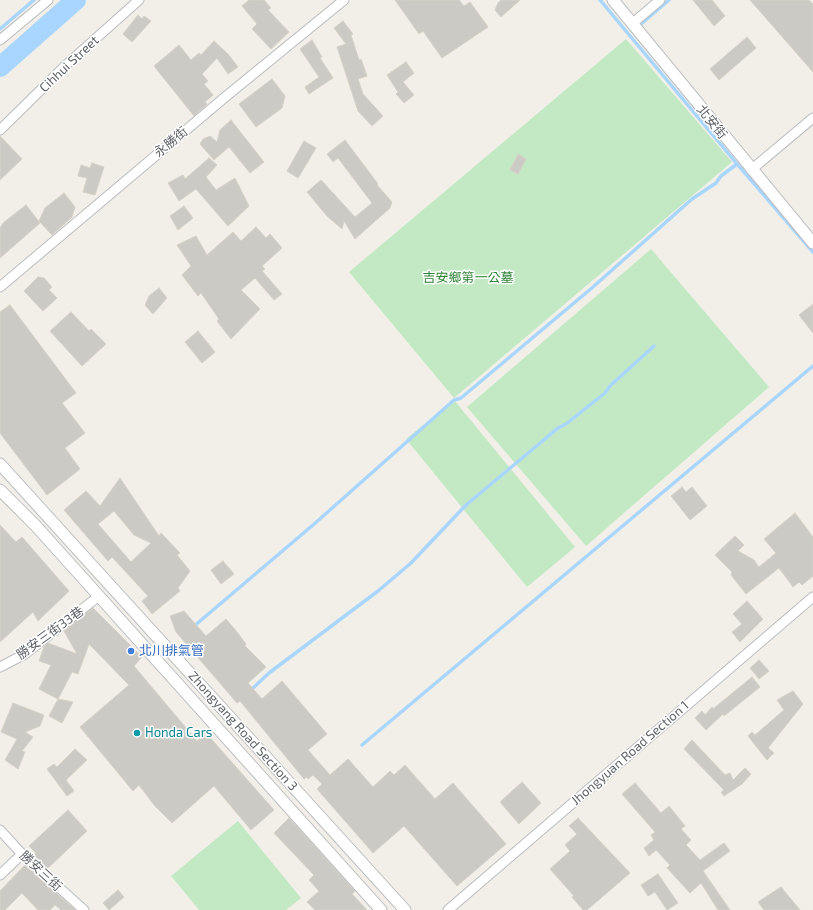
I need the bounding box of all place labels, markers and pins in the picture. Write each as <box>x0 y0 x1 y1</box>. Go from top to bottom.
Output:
place label: 北川排氣管 <box>139 643 204 659</box>
marker: 北川排氣管 <box>126 646 136 656</box>
place label: Honda Cars <box>145 725 212 741</box>
marker: Honda Cars <box>132 728 142 738</box>

